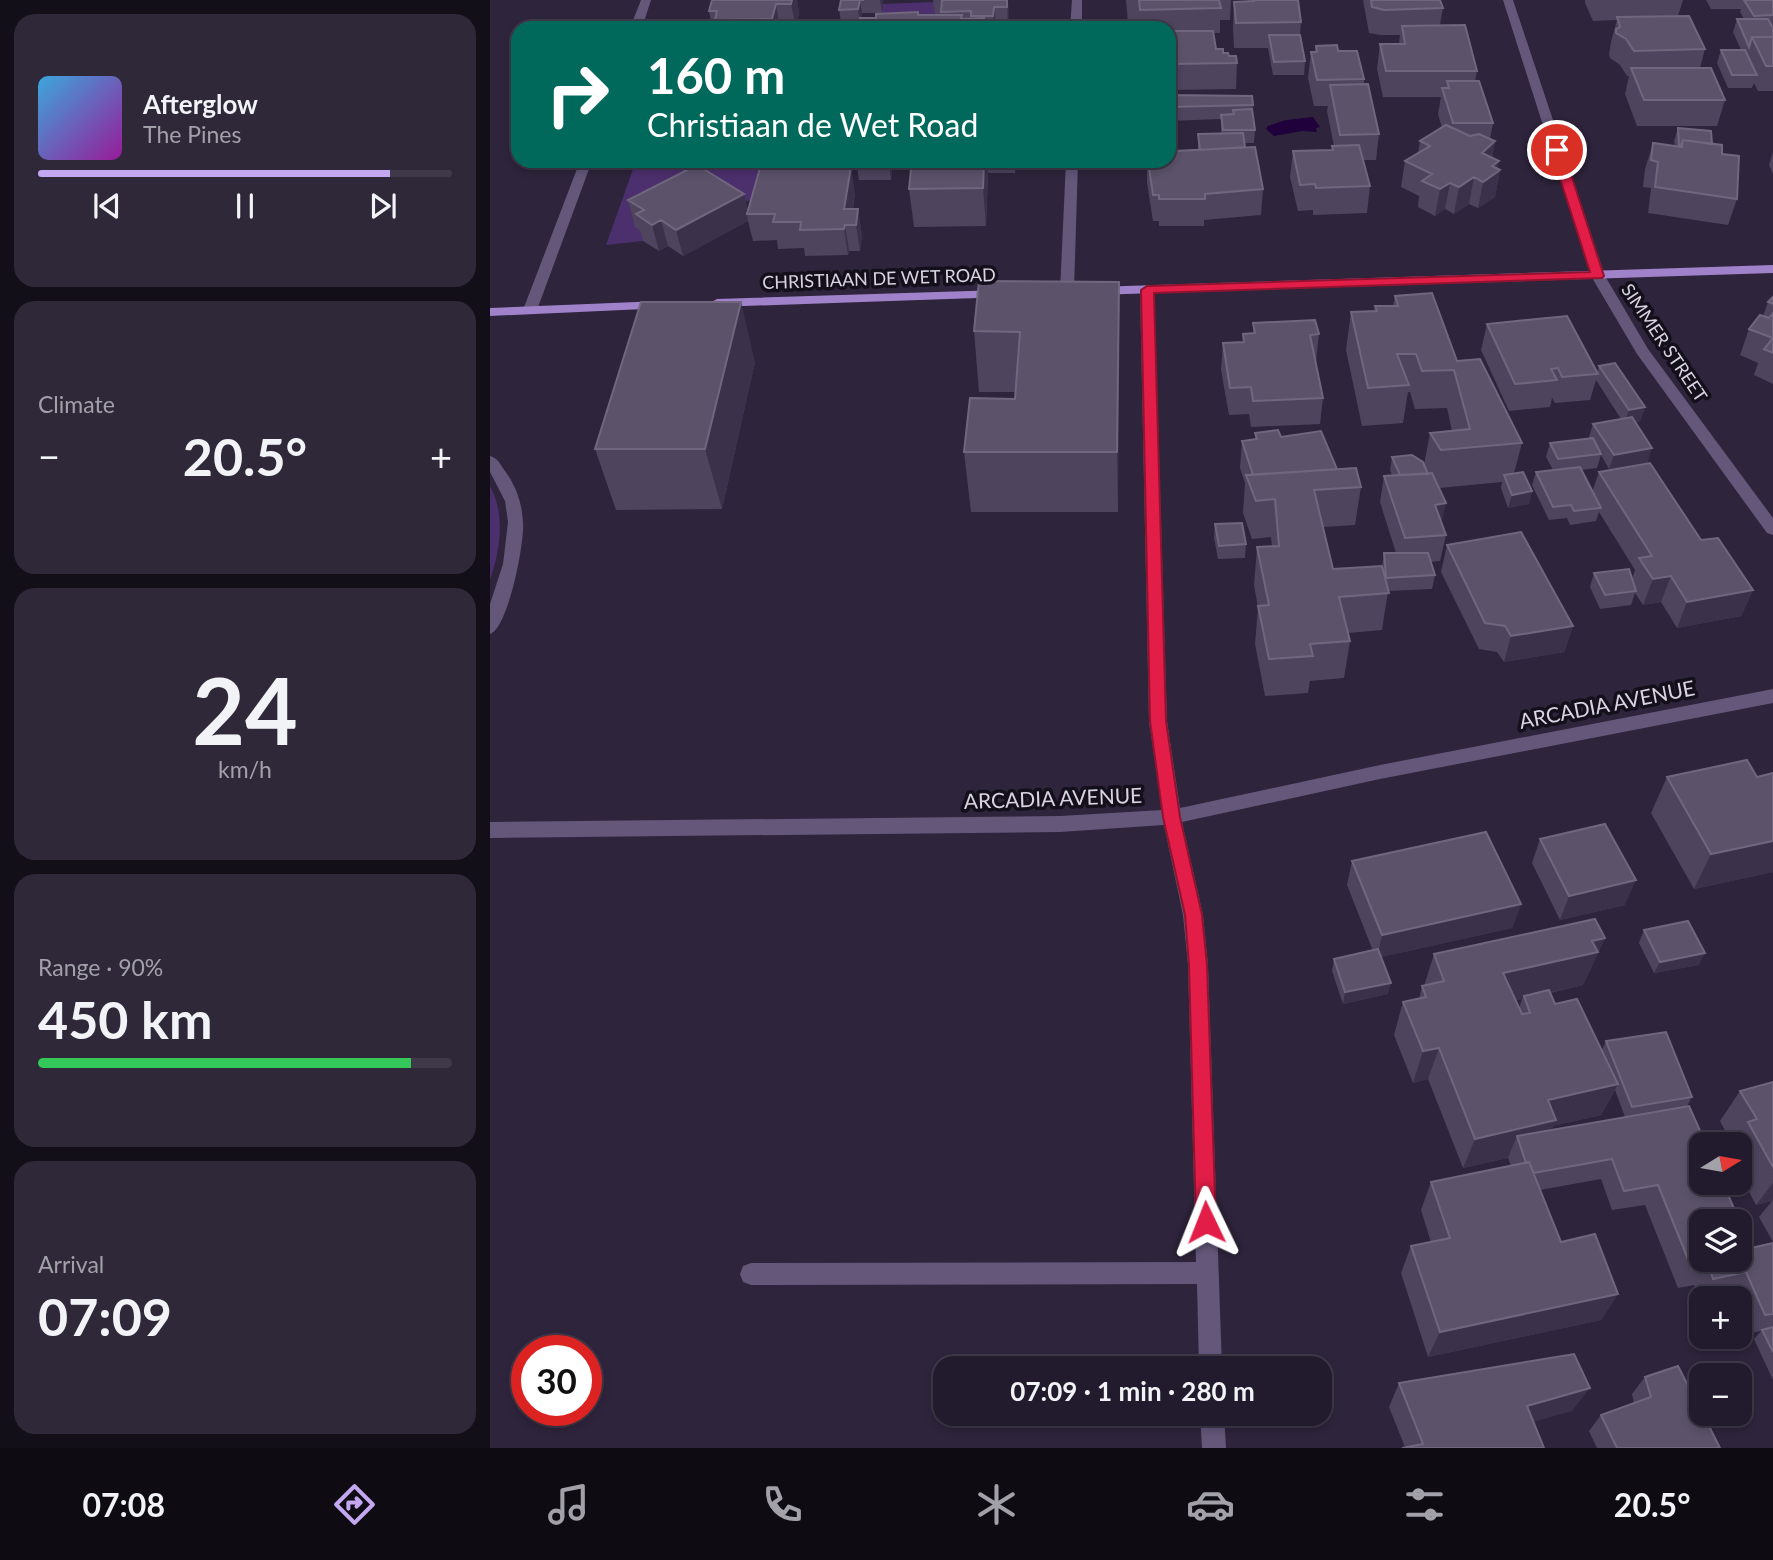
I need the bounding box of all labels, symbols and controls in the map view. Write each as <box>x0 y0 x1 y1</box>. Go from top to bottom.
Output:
text: 160 m <box>647 46 785 104</box>
icon: right <box>532 49 623 140</box>
text: Afterglow <box>143 88 258 120</box>
text: Christiaan de Wet Road <box>647 105 978 144</box>
text: The Pines <box>143 120 241 148</box>
pin <box>1527 120 1587 180</box>
icon: arrive <box>1538 131 1576 169</box>
icon: previous <box>88 187 126 225</box>
icon: pause <box>226 187 264 225</box>
icon: next <box>364 187 402 225</box>
street label: CHRISTIAAN DE WET ROAD <box>762 263 996 293</box>
street label: SIMMER STREET <box>1617 279 1713 406</box>
text: Climate <box>38 390 115 418</box>
text: 20.5° <box>183 425 307 487</box>
text: − <box>38 433 60 479</box>
text: + <box>430 433 452 479</box>
text: 24 <box>192 655 298 764</box>
street label: ARCADIA AVENUE <box>1517 674 1697 733</box>
text: km/h <box>218 755 272 783</box>
street label: ARCADIA AVENUE <box>963 782 1143 813</box>
text: Range · 90% <box>38 953 163 981</box>
text: 450 km <box>38 988 212 1050</box>
north arrow <box>1689 1132 1752 1195</box>
map controls <box>1689 1132 1752 1426</box>
position arrow <box>1169 1185 1243 1259</box>
button: layers <box>1689 1209 1752 1272</box>
text: Arrival <box>38 1250 104 1278</box>
text: 07:09 <box>38 1285 172 1347</box>
button: + <box>1689 1286 1752 1349</box>
speed limit sign: 30 <box>511 1335 602 1426</box>
button: − <box>1689 1363 1752 1426</box>
text: 07:09 · 1 min · 280 m <box>1010 1375 1255 1407</box>
icon: directions <box>330 1480 379 1529</box>
icon: music <box>544 1480 593 1529</box>
icon: phone <box>758 1480 807 1529</box>
icon: climate <box>972 1480 1021 1529</box>
icon: car <box>1186 1480 1235 1529</box>
icon: filters <box>1400 1480 1449 1529</box>
text: 07:08 <box>82 1485 165 1524</box>
text: 20.5° <box>1614 1485 1690 1524</box>

